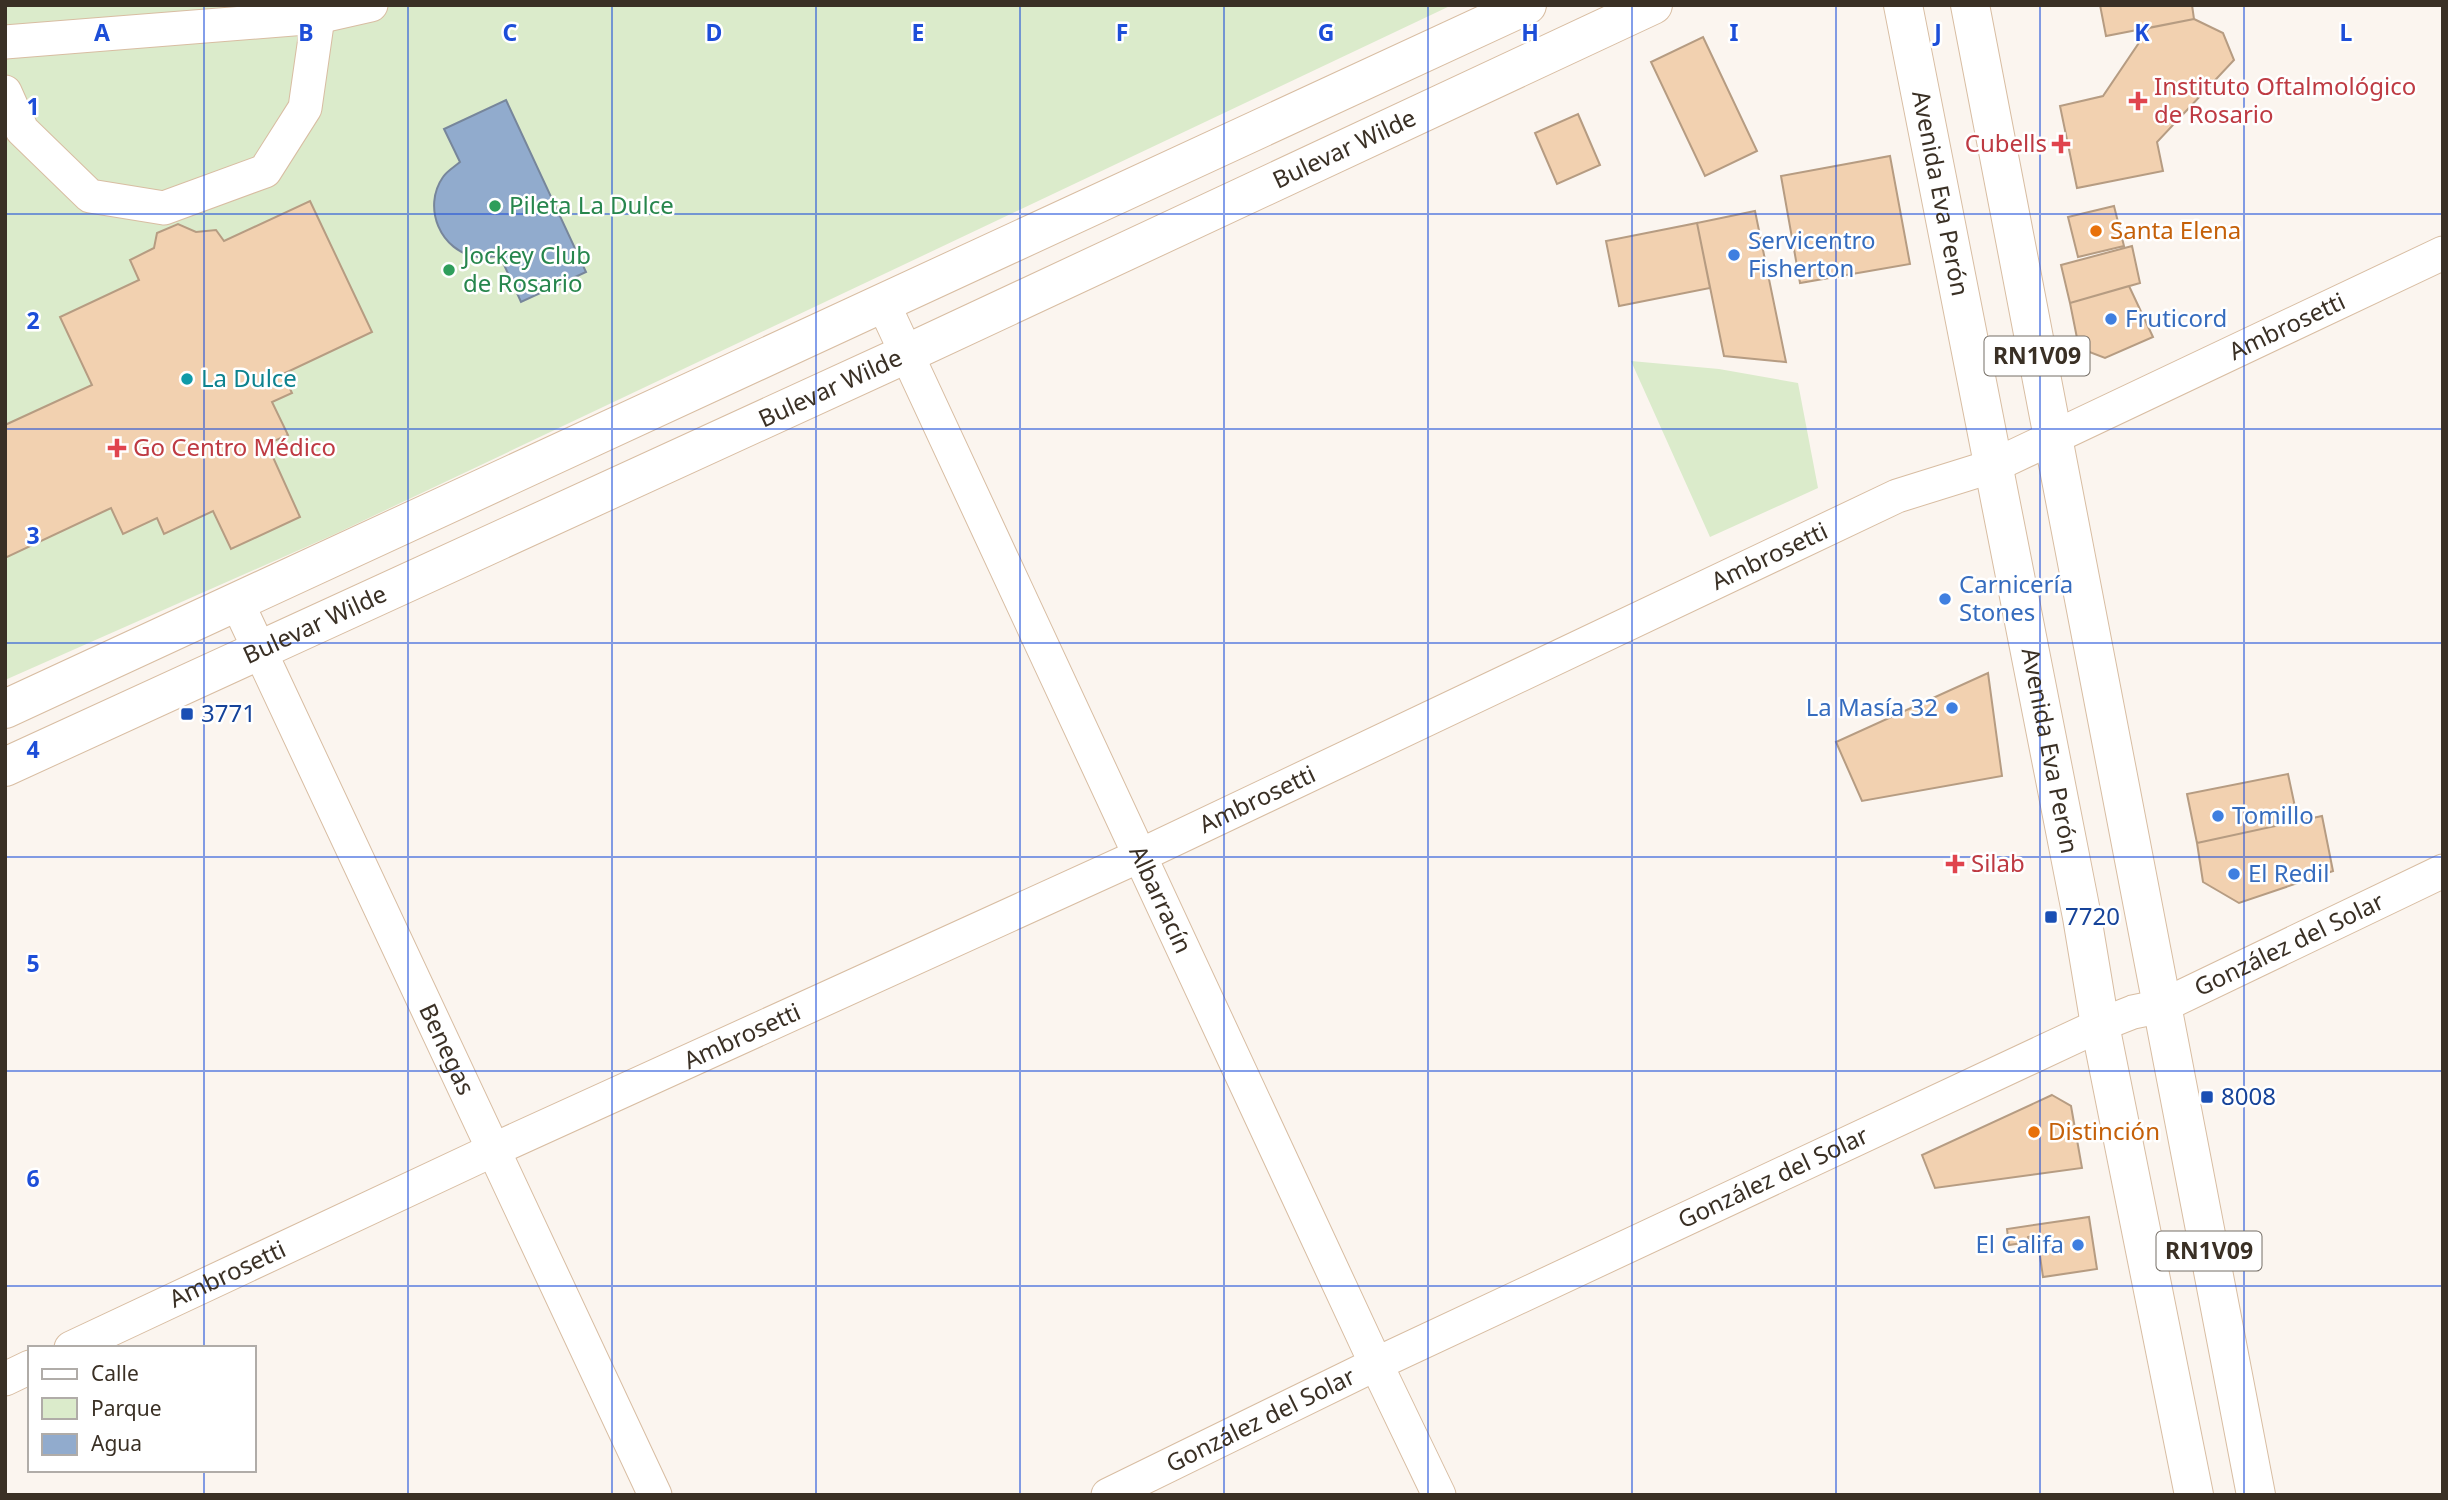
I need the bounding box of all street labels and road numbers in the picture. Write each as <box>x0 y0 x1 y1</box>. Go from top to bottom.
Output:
street label: Avenida Eva Perón <box>1905 87 1978 299</box>
street label: Bulevar Wilde <box>1267 100 1421 196</box>
street label: Ambrosetti <box>2223 284 2350 367</box>
road number: RN1V09 <box>1984 336 2090 376</box>
street label: Bulevar Wilde <box>753 340 907 434</box>
street label: Ambrosetti <box>1705 513 1833 597</box>
street label: Bulevar Wilde <box>237 576 392 671</box>
street label: Avenida Eva Perón <box>2015 645 2087 856</box>
street label: Ambrosetti <box>1193 757 1320 840</box>
street label: Albarracín <box>1122 840 1201 958</box>
street label: González del Solar <box>2188 884 2389 1003</box>
street label: Ambrosetti <box>678 994 805 1076</box>
street label: Benegas <box>412 998 483 1100</box>
street label: González del Solar <box>1672 1118 1873 1235</box>
street label: Ambrosetti <box>163 1232 291 1315</box>
road number: RN1V09 <box>2156 1232 2262 1270</box>
street label: González del Solar <box>1160 1359 1360 1479</box>

